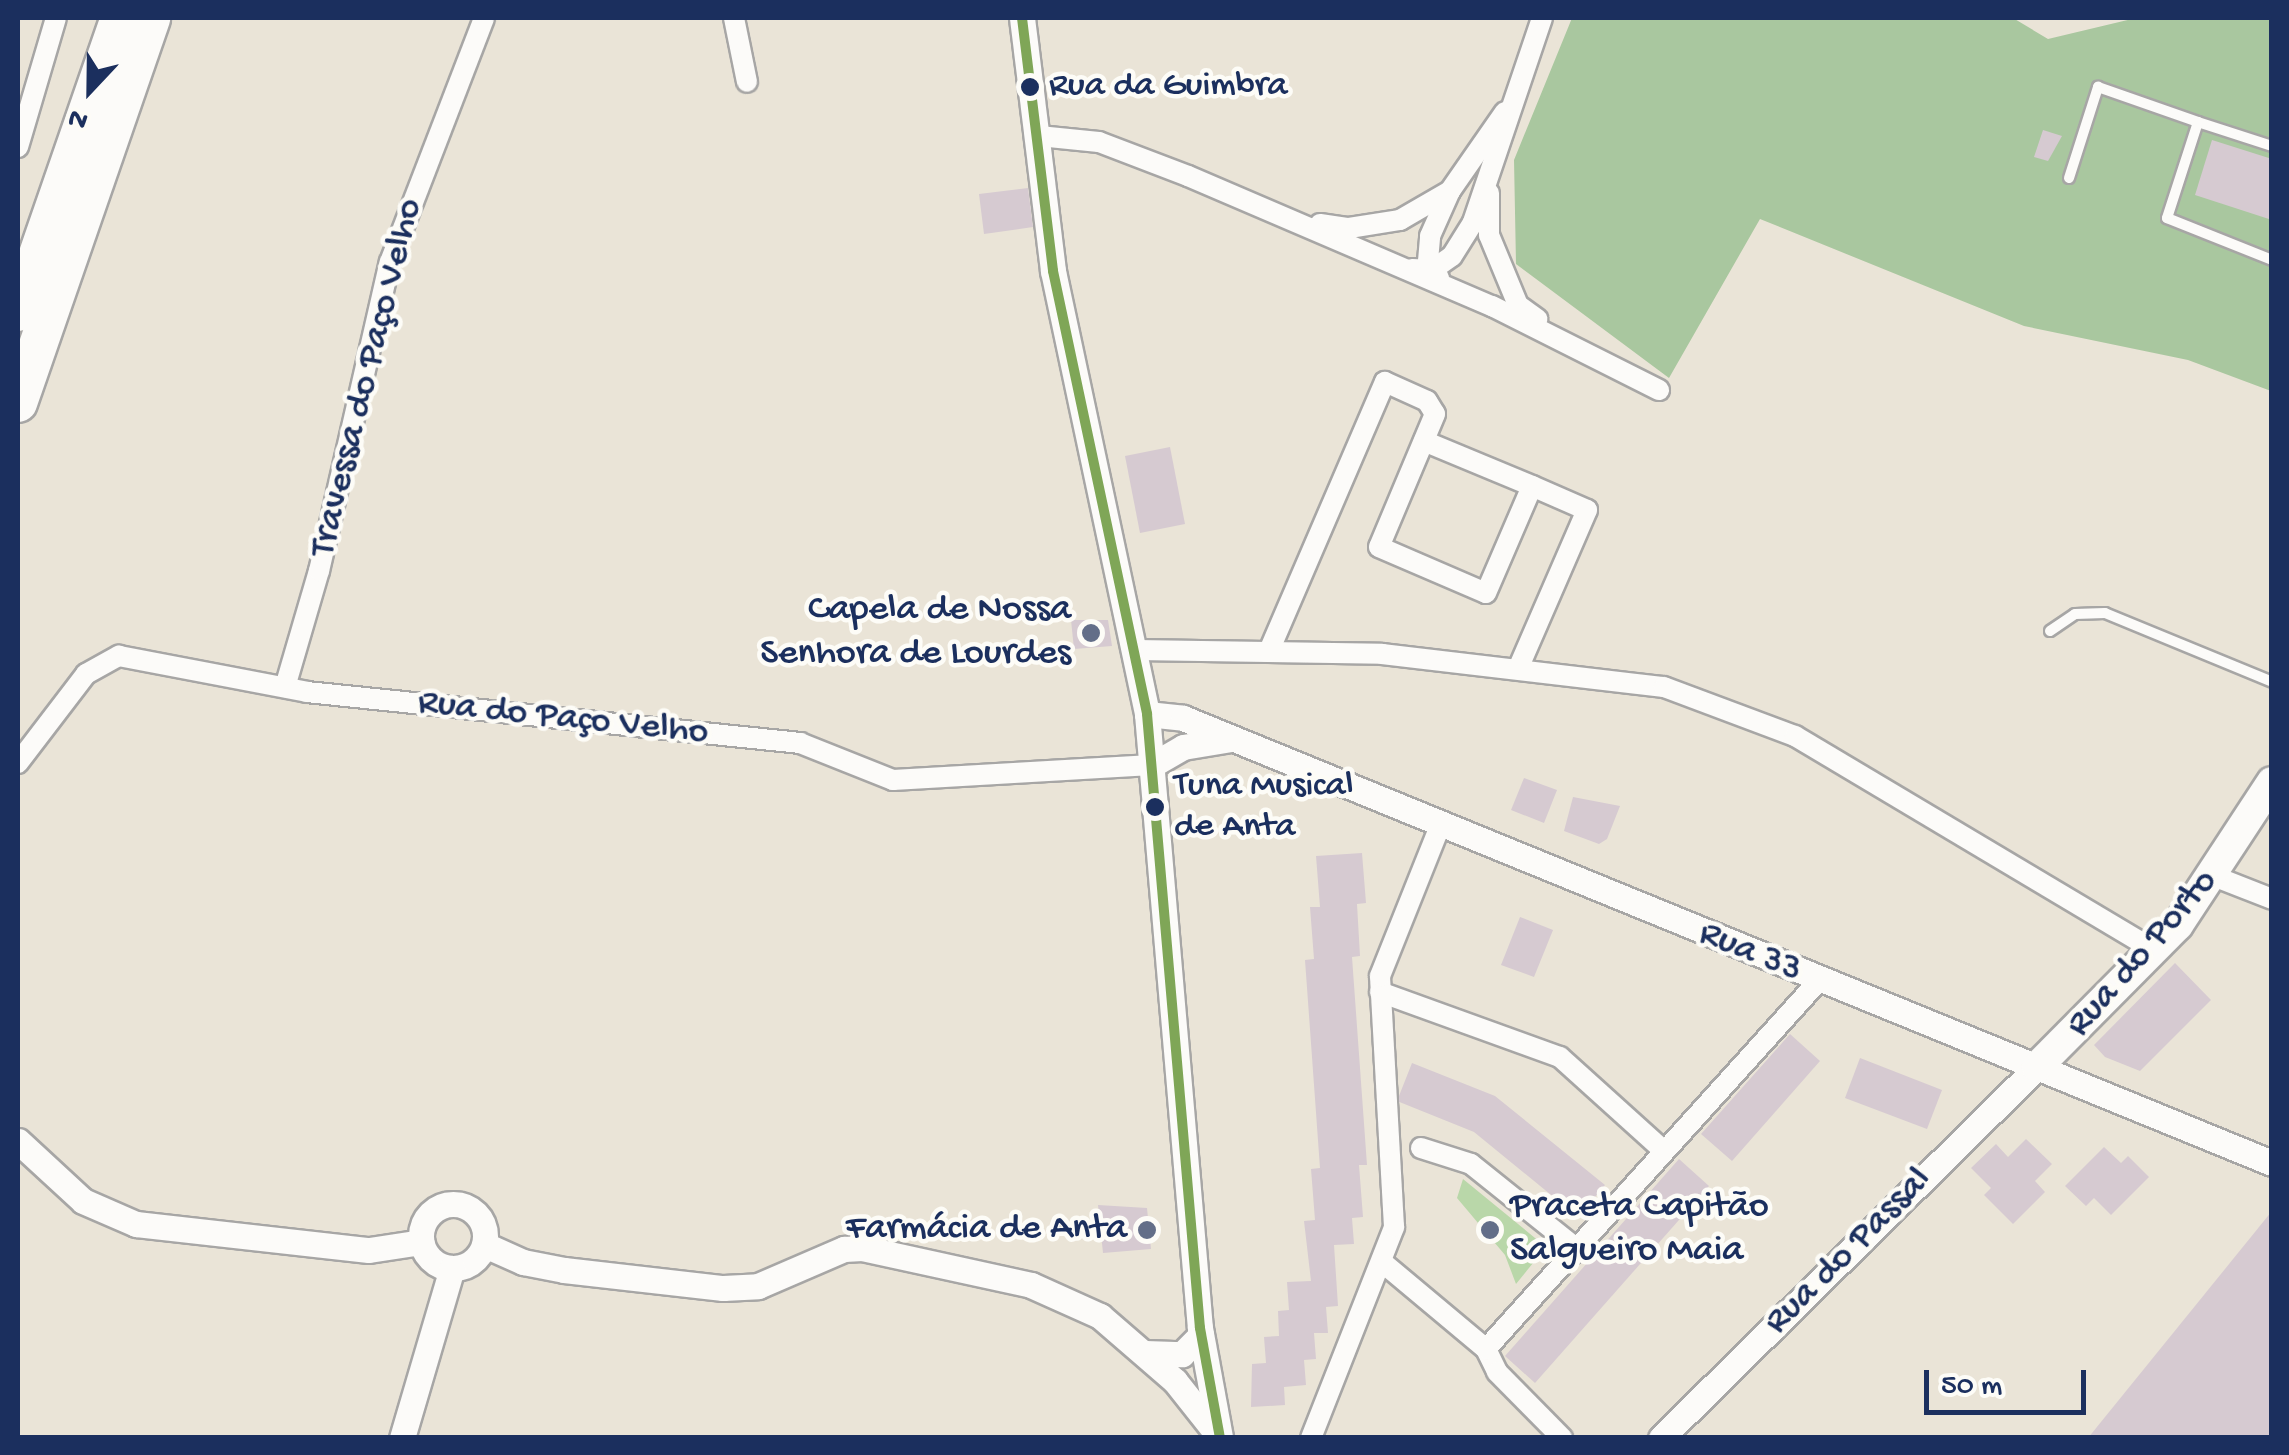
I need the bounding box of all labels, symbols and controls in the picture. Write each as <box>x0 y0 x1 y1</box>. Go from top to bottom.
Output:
north arrow <box>40 40 140 140</box>
place label: Rua da Guimbra <box>1049 65 1288 109</box>
marker: Rua da Guimbra <box>1020 77 1040 97</box>
text: N <box>64 100 93 137</box>
street label: Travessa do Paço Velho <box>301 194 435 562</box>
place label: Capela de Nossa Senhora de Lourdes <box>760 588 1071 678</box>
marker: Capela de Nossa Senhora de Lourdes <box>1080 622 1102 644</box>
street label: Rua do Paço Velho <box>416 681 710 757</box>
place label: Tuna Musical de Anta <box>1174 764 1353 849</box>
marker: Tuna Musical de Anta <box>1145 797 1165 817</box>
street label: Rua do Porto <box>2057 860 2229 1048</box>
street label: Rua 33 <box>1692 912 1808 994</box>
street label: Rua do Passal <box>1756 1159 1942 1345</box>
place label: Praceta Capitão Salgueiro Maia <box>1510 1185 1769 1274</box>
place label: Farmácia de Anta <box>846 1207 1127 1253</box>
marker: Farmácia de Anta <box>1136 1219 1158 1241</box>
marker: Praceta Capitão Salgueiro Maia <box>1479 1219 1501 1241</box>
scale bar <box>1929 1350 2092 1412</box>
text: 50 m <box>1941 1370 2002 1405</box>

